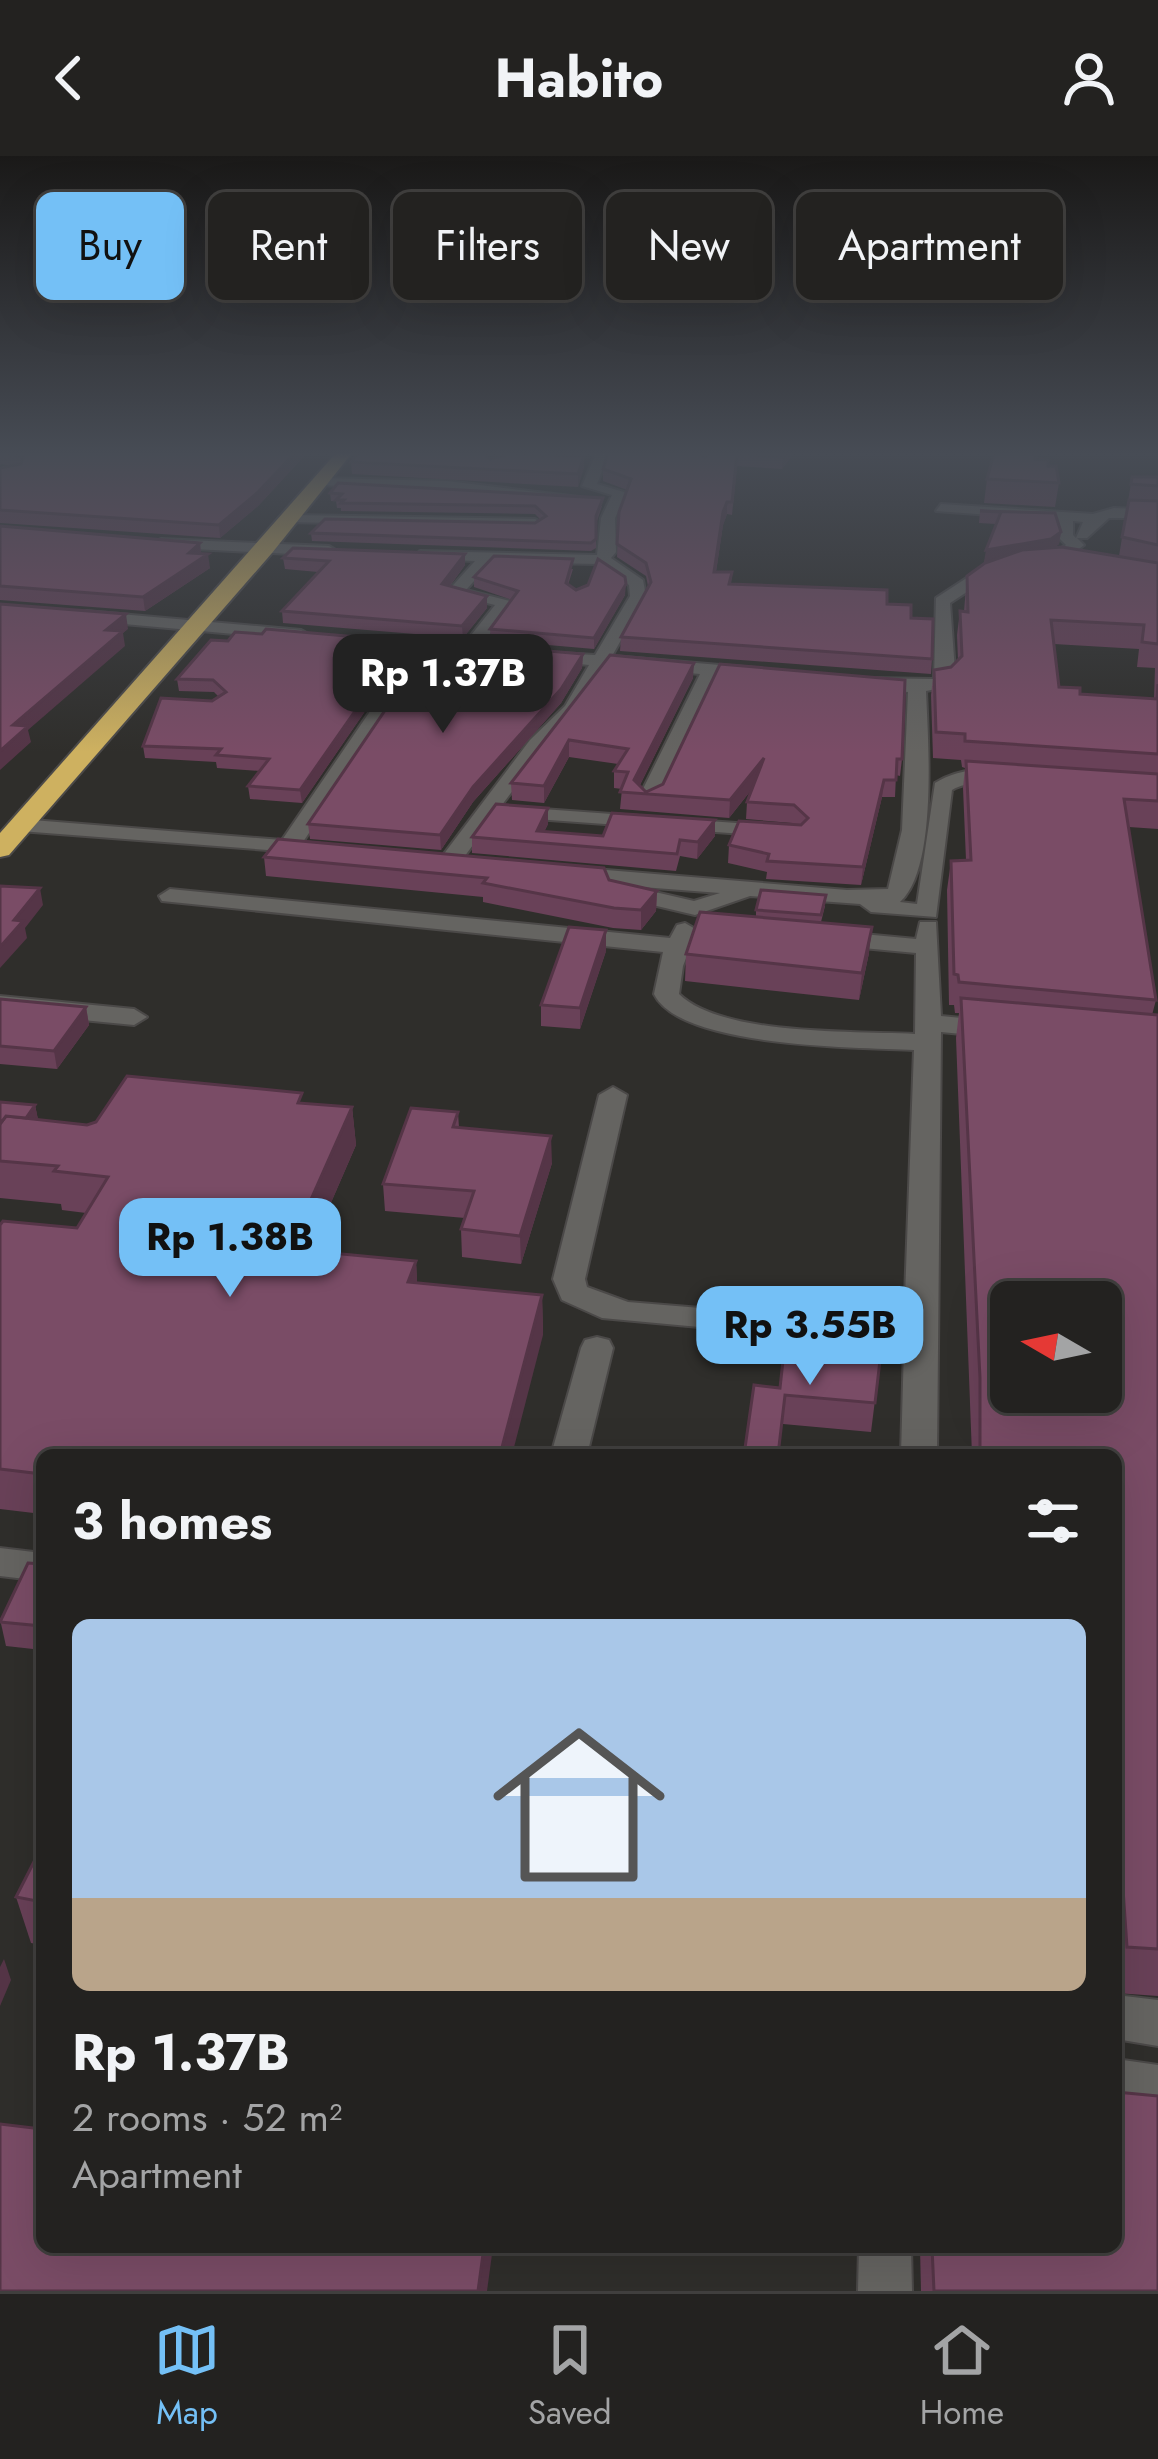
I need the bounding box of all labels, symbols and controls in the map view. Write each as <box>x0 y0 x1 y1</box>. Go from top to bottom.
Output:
text: Habito <box>495 39 663 117</box>
icon: back <box>36 45 102 111</box>
icon: person <box>1056 45 1122 111</box>
chip: Buy <box>36 192 184 300</box>
chip: Rent <box>208 192 369 300</box>
chip: Filters <box>393 192 582 300</box>
chip: New <box>606 192 772 300</box>
chip: Apartment <box>796 192 1063 300</box>
pin: Rp 1.37B <box>319 634 567 736</box>
text: Rp 1.37B <box>360 644 526 701</box>
pin: Rp 1.38B <box>106 1198 354 1300</box>
text: Rp 1.38B <box>146 1208 314 1265</box>
north arrow <box>990 1281 1122 1413</box>
map controls <box>990 1281 1122 1413</box>
pin: Rp 3.55B <box>686 1286 934 1388</box>
text: Rp 3.55B <box>723 1296 897 1353</box>
text: 3 homes <box>72 1484 272 1558</box>
icon: filters <box>1020 1488 1086 1554</box>
icon: home <box>471 1697 687 1913</box>
text: Rp 1.37B <box>72 2015 290 2089</box>
text: 2 rooms · 52 m² <box>72 2089 342 2146</box>
text: Apartment <box>72 2146 242 2203</box>
tab: Map <box>154 2317 220 2436</box>
tab: Saved <box>528 2317 612 2436</box>
tab: Home <box>920 2317 1004 2436</box>

